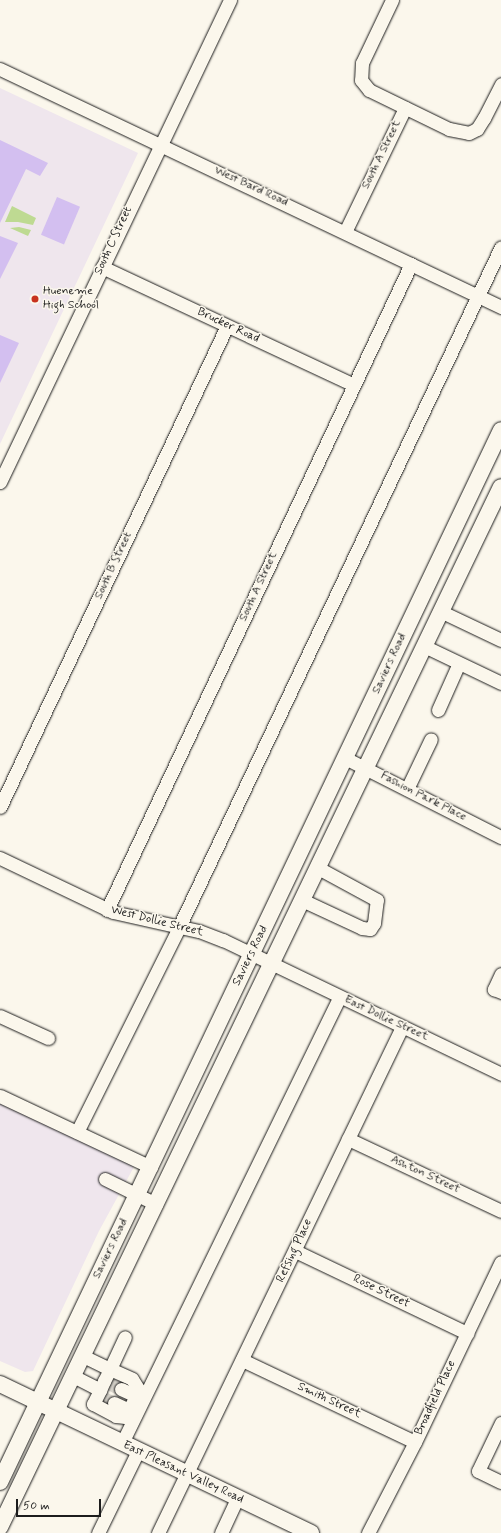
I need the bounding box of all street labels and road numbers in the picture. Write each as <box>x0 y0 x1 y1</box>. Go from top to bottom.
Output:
street label: South A Street <box>359 118 405 192</box>
street label: West Bard Road <box>212 164 290 210</box>
street label: South C Street <box>92 204 136 278</box>
street label: Brucker Road <box>195 305 261 347</box>
street label: South B Street <box>92 529 136 603</box>
street label: South A Street <box>237 550 281 624</box>
street label: Saviers Road <box>370 631 410 697</box>
street label: Fashion Park Place <box>379 770 467 824</box>
street label: West Dollie Street <box>109 904 205 940</box>
street label: Saviers Road <box>230 924 272 988</box>
street label: East Dollie Street <box>342 993 430 1045</box>
street label: Ashton Street <box>388 1153 462 1197</box>
street label: Saviers Road <box>90 1217 132 1281</box>
street label: Refsing Place <box>274 1218 316 1284</box>
street label: Rose Street <box>351 1272 411 1312</box>
street label: Broadfield Place <box>413 1359 459 1437</box>
street label: Smith Street <box>295 1380 363 1422</box>
street label: East Pleasant Valley Road <box>121 1439 245 1507</box>

